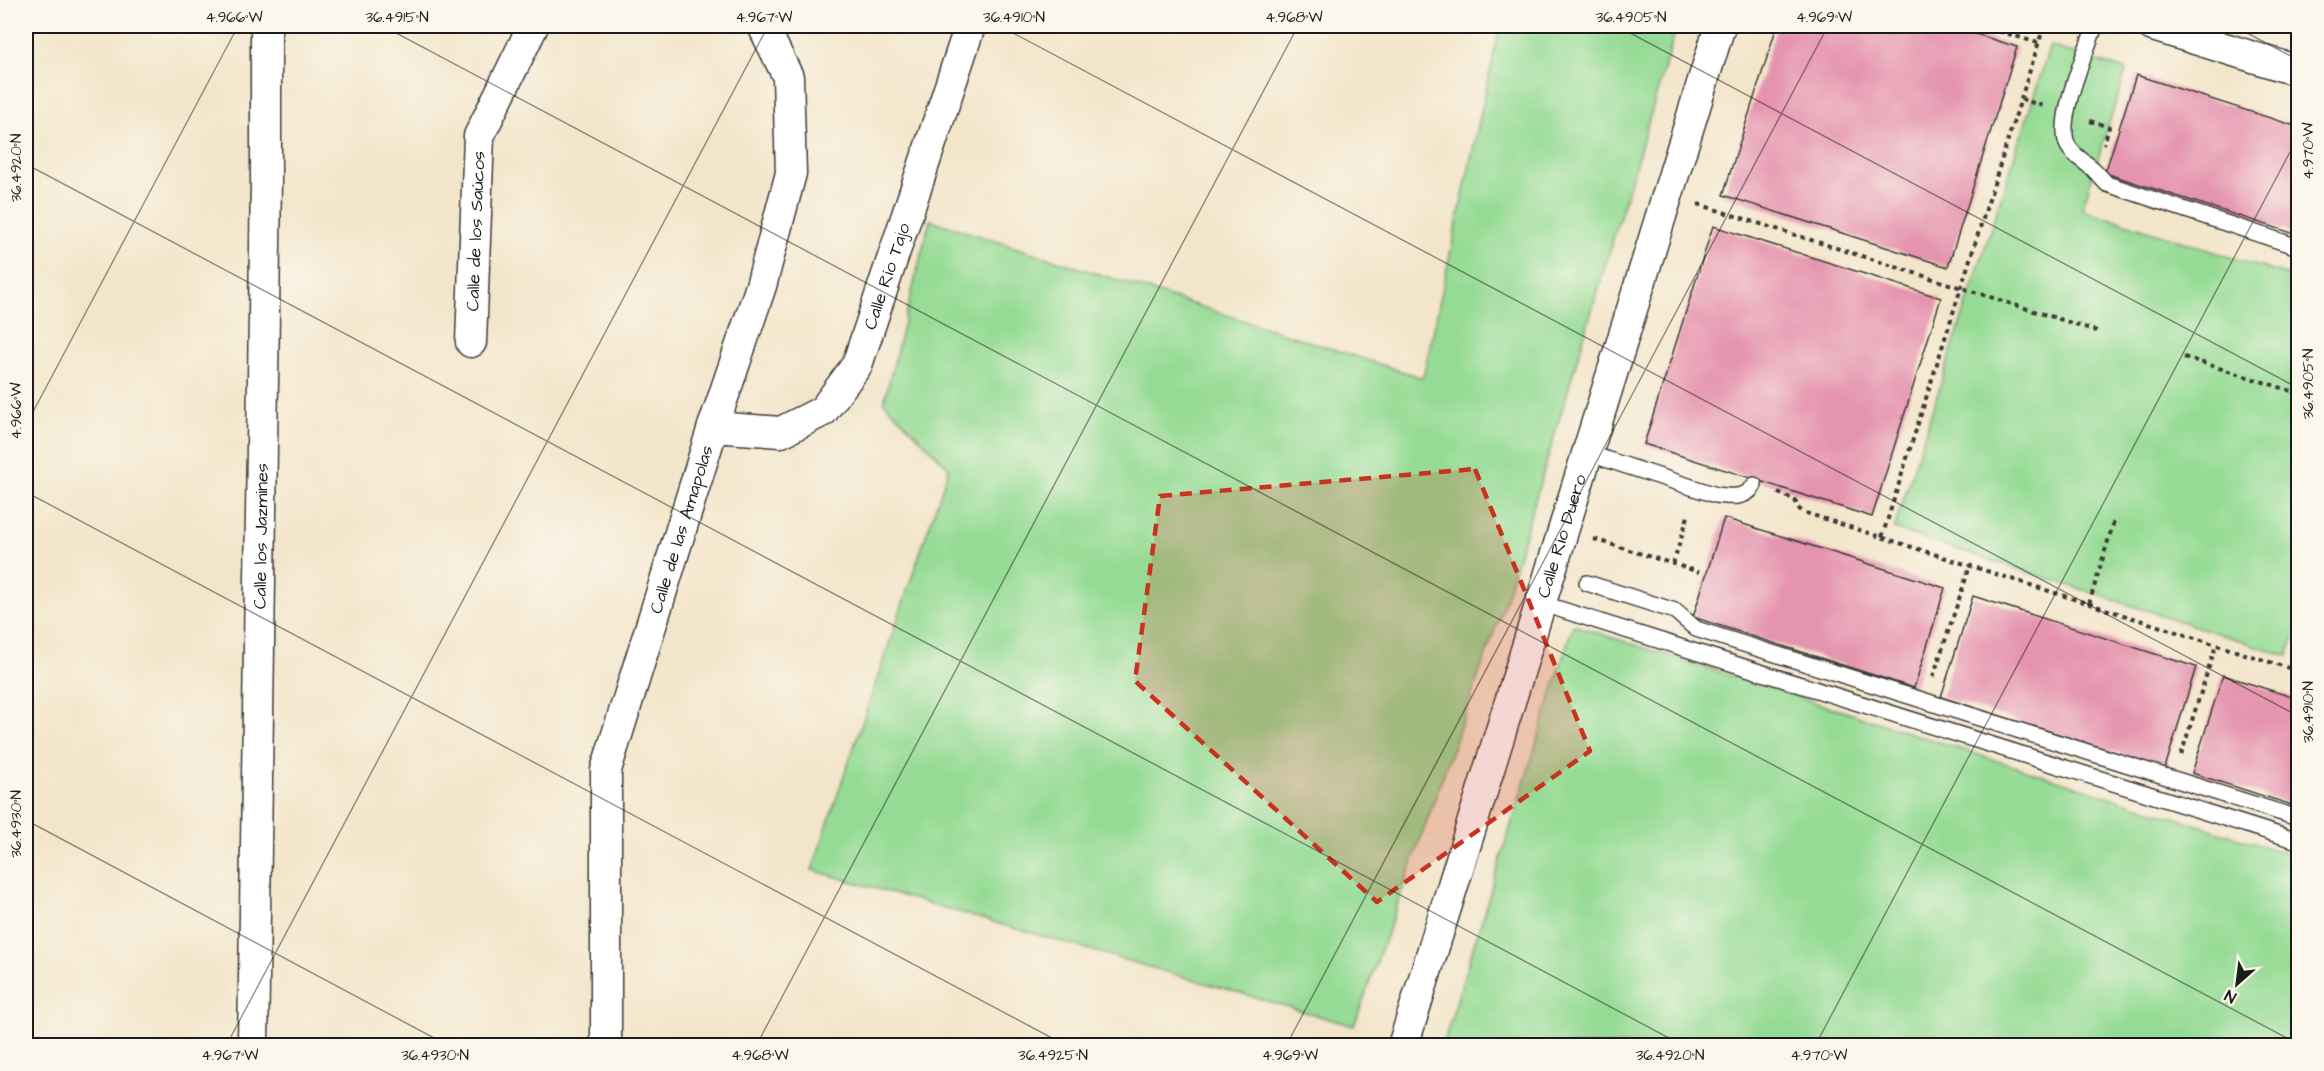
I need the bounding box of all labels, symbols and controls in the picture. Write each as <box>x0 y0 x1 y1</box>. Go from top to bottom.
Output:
text: 4.966°W <box>205 7 263 28</box>
text: 36.4915°N <box>365 7 429 28</box>
text: 4.967°W <box>736 7 792 28</box>
text: 36.4910°N <box>983 7 1045 28</box>
text: 4.968°W <box>1265 7 1323 28</box>
text: 36.4905°N <box>1596 7 1666 28</box>
text: 4.969°W <box>1796 7 1852 28</box>
text: 4.970°W <box>2298 123 2319 179</box>
text: 36.4920°N <box>6 134 27 202</box>
street label: Calle de los Saúcos <box>460 150 491 312</box>
street label: Calle Río Tajo <box>858 220 917 333</box>
text: 36.4905°N <box>2298 349 2319 419</box>
text: 4.966°W <box>6 382 27 440</box>
street label: Calle de las Amapolas <box>644 442 720 617</box>
street label: Calle los Jazmines <box>248 463 275 609</box>
street label: Calle Río Duero <box>1531 471 1593 601</box>
text: 36.4910°N <box>2298 681 2319 743</box>
text: 36.4930°N <box>6 790 27 858</box>
north arrow <box>2207 954 2267 1014</box>
text: N <box>2221 984 2240 1008</box>
text: 4.967°W <box>202 1045 258 1066</box>
text: 36.4930°N <box>401 1045 469 1066</box>
text: 4.968°W <box>731 1045 789 1066</box>
text: 36.4925°N <box>1018 1045 1088 1066</box>
text: 4.969°W <box>1262 1045 1318 1066</box>
text: 36.4920°N <box>1636 1045 1704 1066</box>
text: 4.970°W <box>1791 1045 1847 1066</box>

